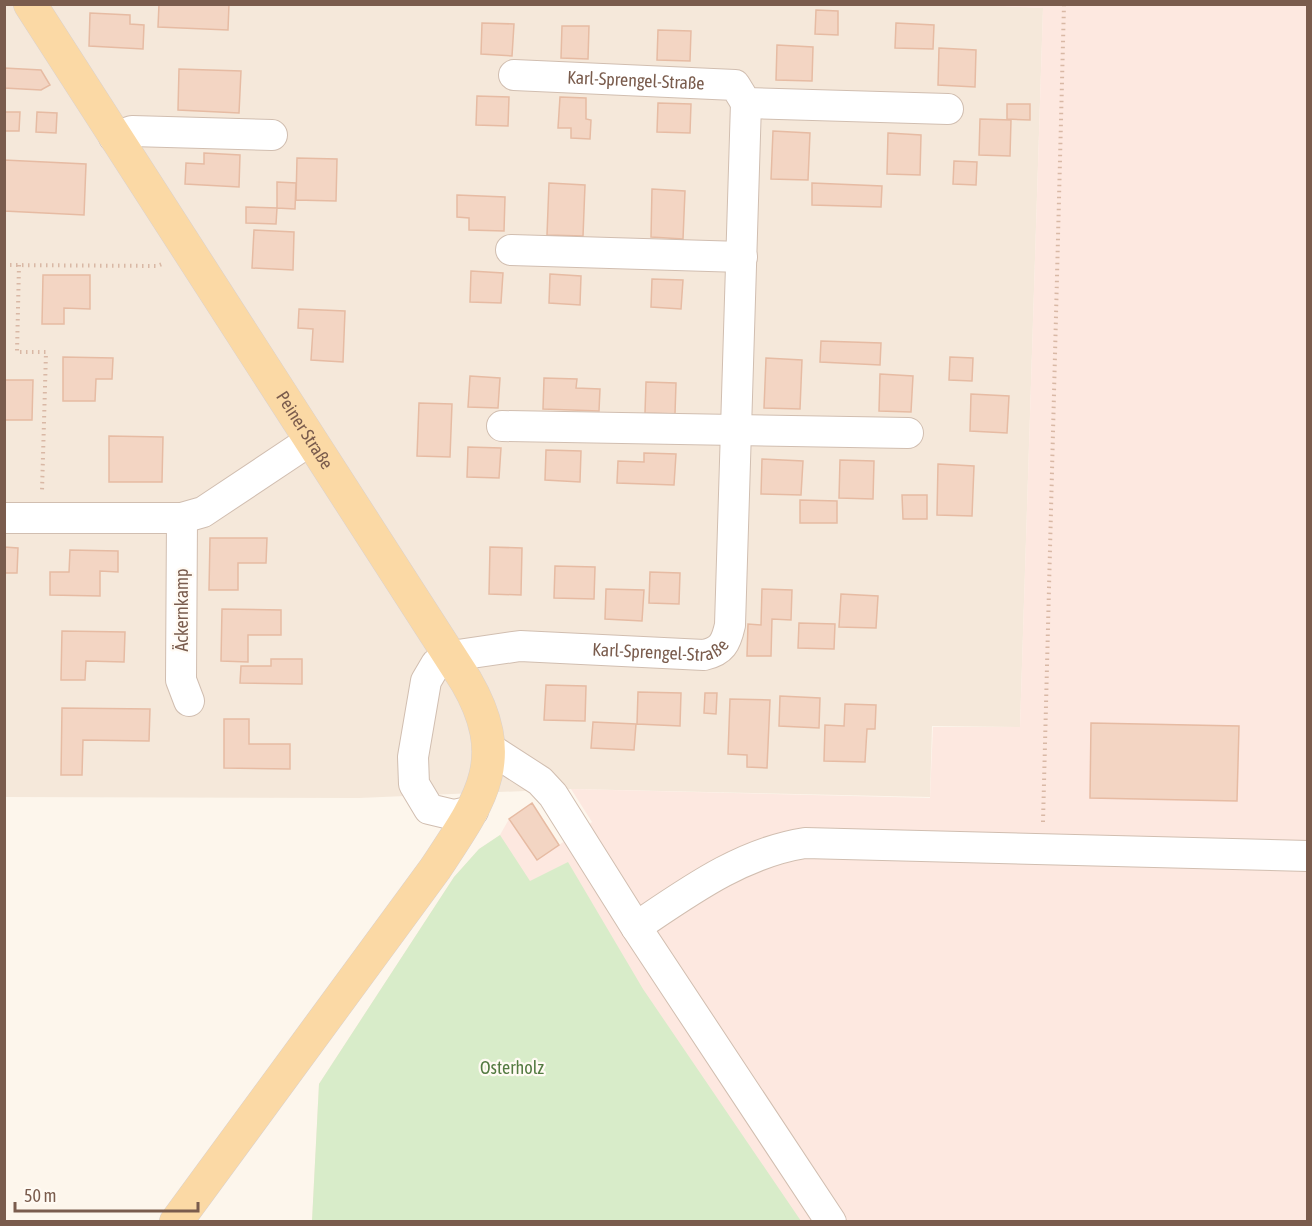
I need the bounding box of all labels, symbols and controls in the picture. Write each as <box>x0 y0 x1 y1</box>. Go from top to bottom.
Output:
street label: Karl-Sprengel-Straße <box>567 66 705 94</box>
street label: Peiner Straße <box>272 387 338 473</box>
street label: Äckernkamp <box>171 568 192 652</box>
street label: Karl-Sprengel-Straße <box>592 635 733 665</box>
park label: Osterholz <box>480 1057 544 1078</box>
scale bar <box>15 1175 198 1213</box>
text: 50 m <box>24 1185 56 1206</box>

